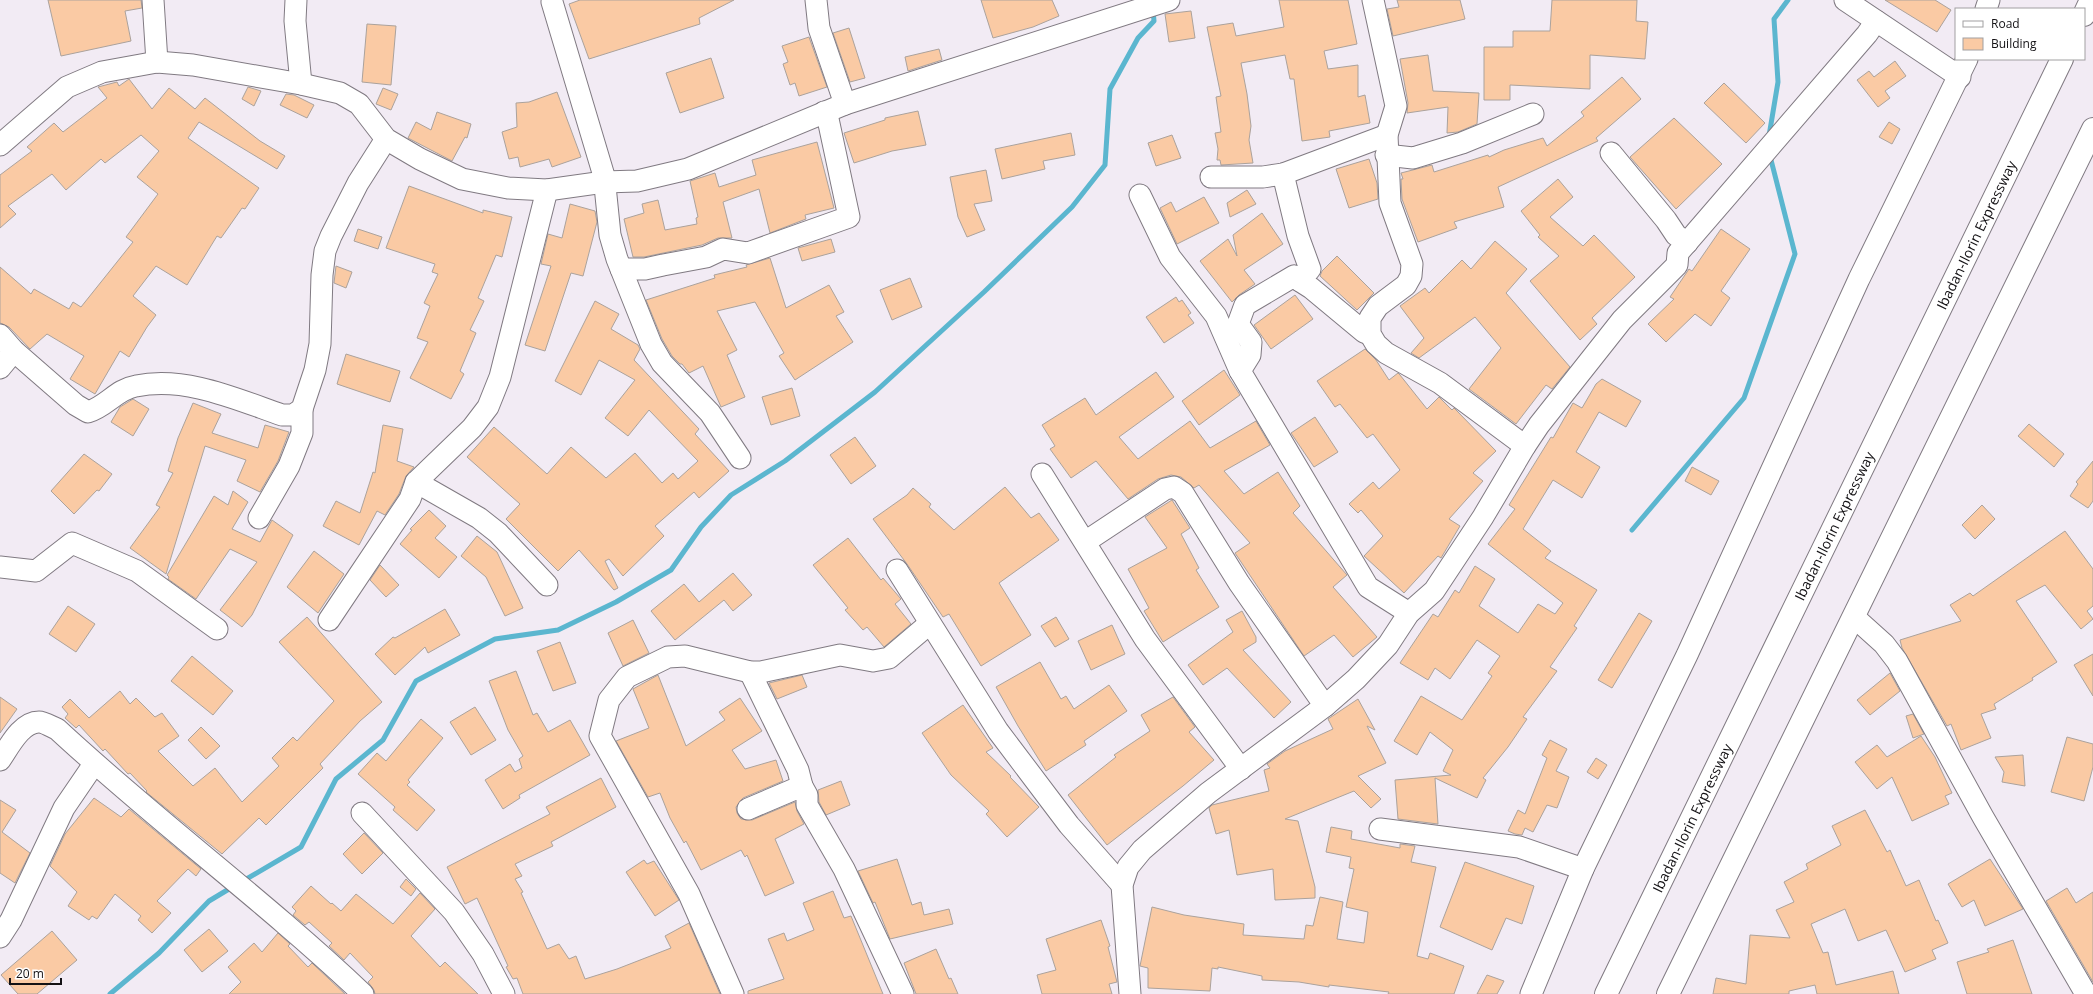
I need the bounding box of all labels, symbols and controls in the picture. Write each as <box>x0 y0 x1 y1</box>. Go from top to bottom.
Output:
legend <box>1955 8 2085 60</box>
text: Road <box>1991 15 2020 32</box>
text: Building <box>1991 35 2037 52</box>
street label: Ibadan-Ilorin Expressway <box>1932 157 2021 313</box>
street label: Ibadan-Ilorin Expressway <box>1790 448 1879 604</box>
street label: Ibadan-Ilorin Expressway <box>1648 740 1737 896</box>
scale bar <box>10 960 61 986</box>
text: 20 m <box>16 965 44 982</box>

